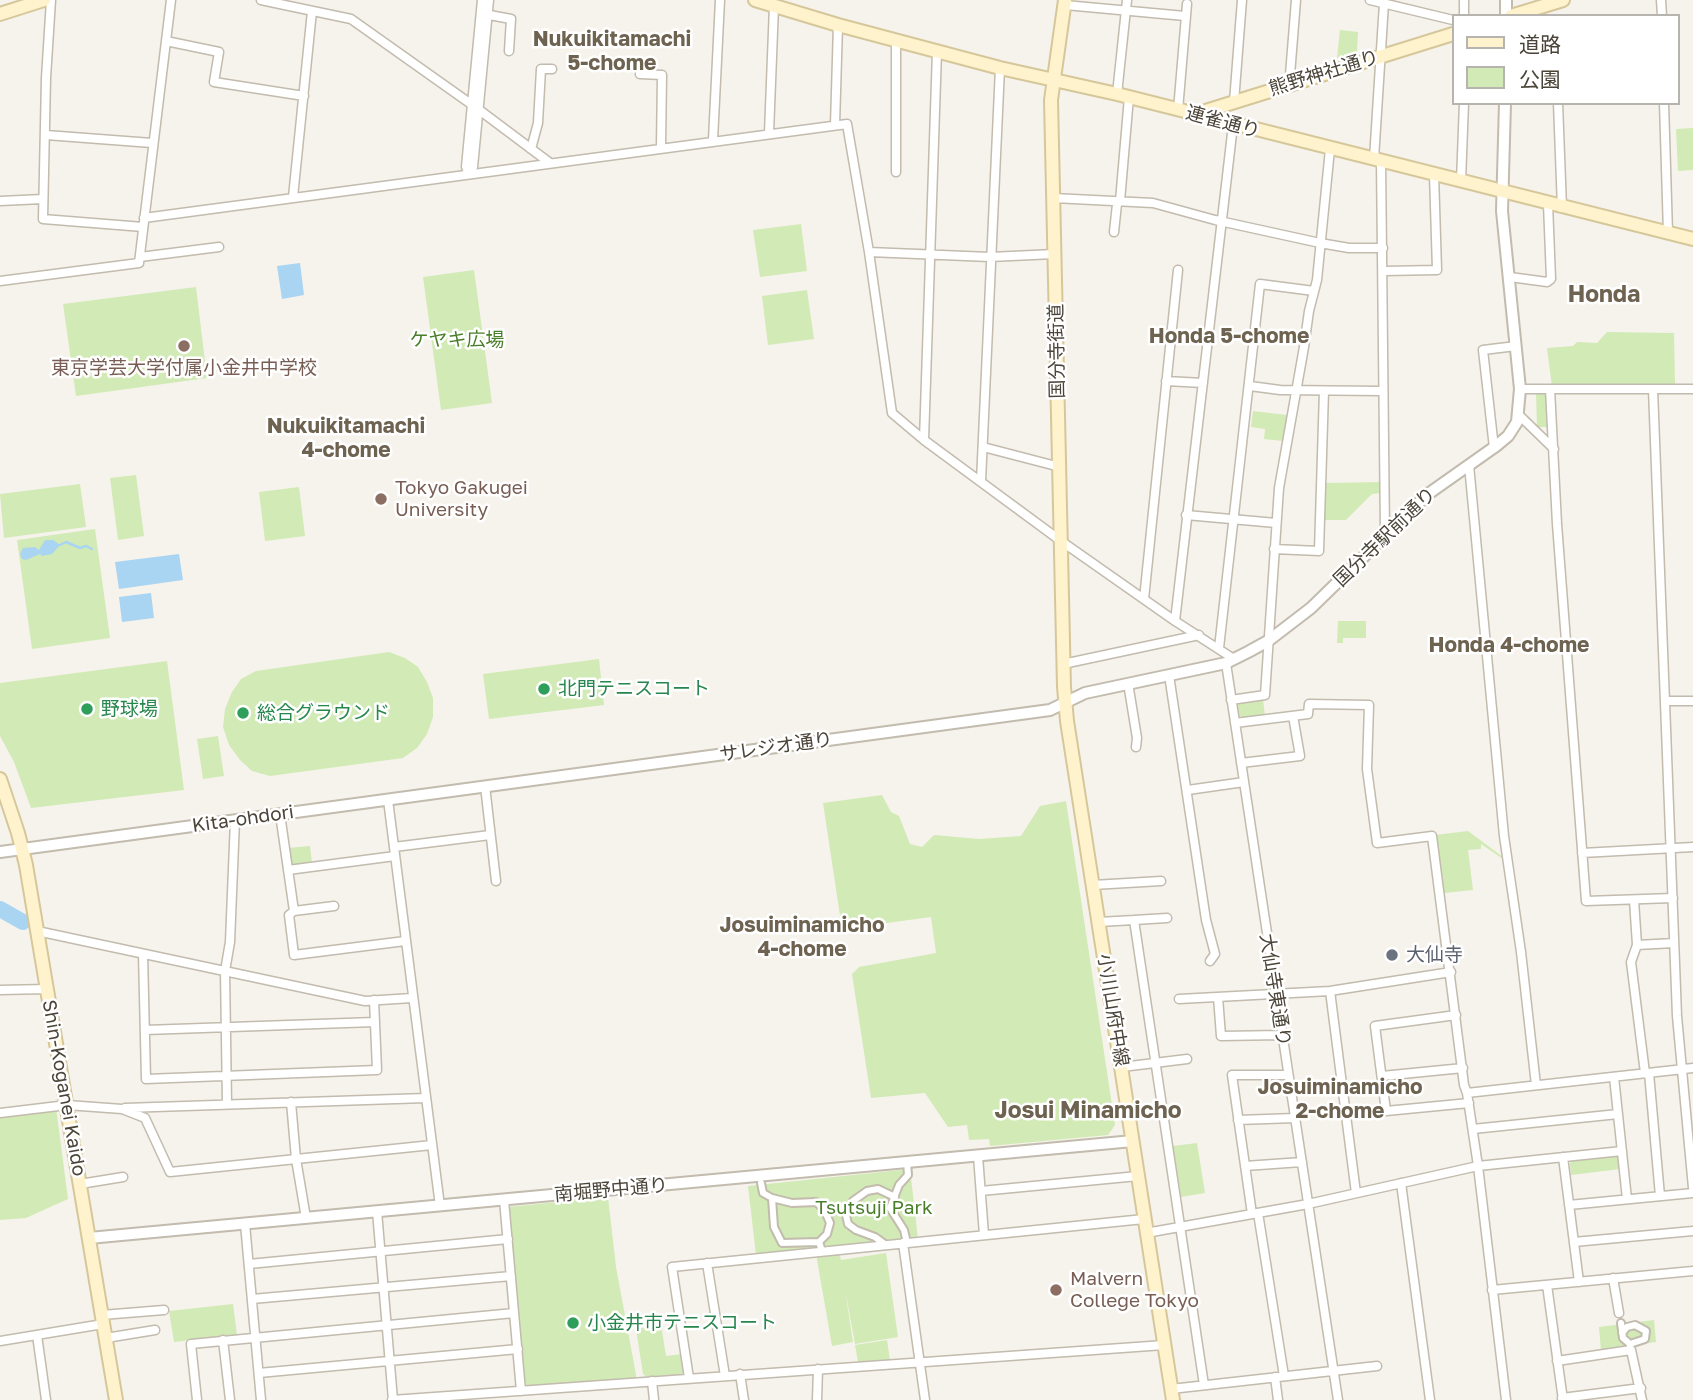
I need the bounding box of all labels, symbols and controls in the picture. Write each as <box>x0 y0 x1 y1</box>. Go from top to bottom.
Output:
legend <box>1452 14 1679 105</box>
district label: Nukuikitamachi 5-chome <box>533 26 691 76</box>
text: 道路 <box>1519 31 1561 57</box>
street label: 熊野神社通り <box>1266 45 1382 101</box>
text: 公園 <box>1519 66 1561 92</box>
street label: 連雀通り <box>1183 101 1263 143</box>
district label: Honda <box>1568 281 1640 309</box>
street label: 国分寺街道 <box>1045 303 1069 399</box>
district label: Honda 5-chome <box>1149 323 1309 349</box>
park label: ケヤキ広場 <box>410 329 504 351</box>
marker: 東京学芸大学付属小金井中学校 <box>176 338 192 354</box>
place label: 東京学芸大学付属小金井中学校 <box>51 357 317 379</box>
district label: Nukuikitamachi 4-chome <box>267 413 425 463</box>
place label: Tokyo Gakugei University <box>395 477 528 521</box>
street label: 国分寺駅前通り <box>1329 483 1441 591</box>
marker: Tokyo Gakugei University <box>373 491 389 507</box>
district label: Honda 4-chome <box>1429 632 1589 658</box>
place label: 北門テニスコート <box>558 678 710 700</box>
marker: 北門テニスコート <box>536 681 552 697</box>
place label: 野球場 <box>101 698 158 720</box>
marker: 野球場 <box>79 701 95 717</box>
place label: 総合グラウンド <box>257 702 390 724</box>
marker: 総合グラウンド <box>235 705 251 721</box>
street label: サレジオ通り <box>718 728 834 766</box>
street label: Kita-ohdori <box>191 801 295 837</box>
district label: Josuiminamicho 4-chome <box>719 912 885 962</box>
street label: 大仙寺東通り <box>1255 932 1295 1048</box>
place label: 大仙寺 <box>1406 944 1463 966</box>
marker: 大仙寺 <box>1384 947 1400 963</box>
street label: 小川山府中線 <box>1093 952 1133 1068</box>
street label: Shin-Koganei Kaido <box>37 998 91 1178</box>
district label: Josuiminamicho 2-chome <box>1257 1074 1423 1124</box>
district label: Josui Minamicho <box>995 1097 1181 1125</box>
street label: 南堀野中通り <box>553 1174 669 1206</box>
park label: Tsutsuji Park <box>815 1197 933 1219</box>
place label: Malvern College Tokyo <box>1070 1268 1199 1312</box>
marker: Malvern College Tokyo <box>1048 1282 1064 1298</box>
place label: 小金井市テニスコート <box>587 1312 777 1334</box>
marker: 小金井市テニスコート <box>565 1315 581 1331</box>

